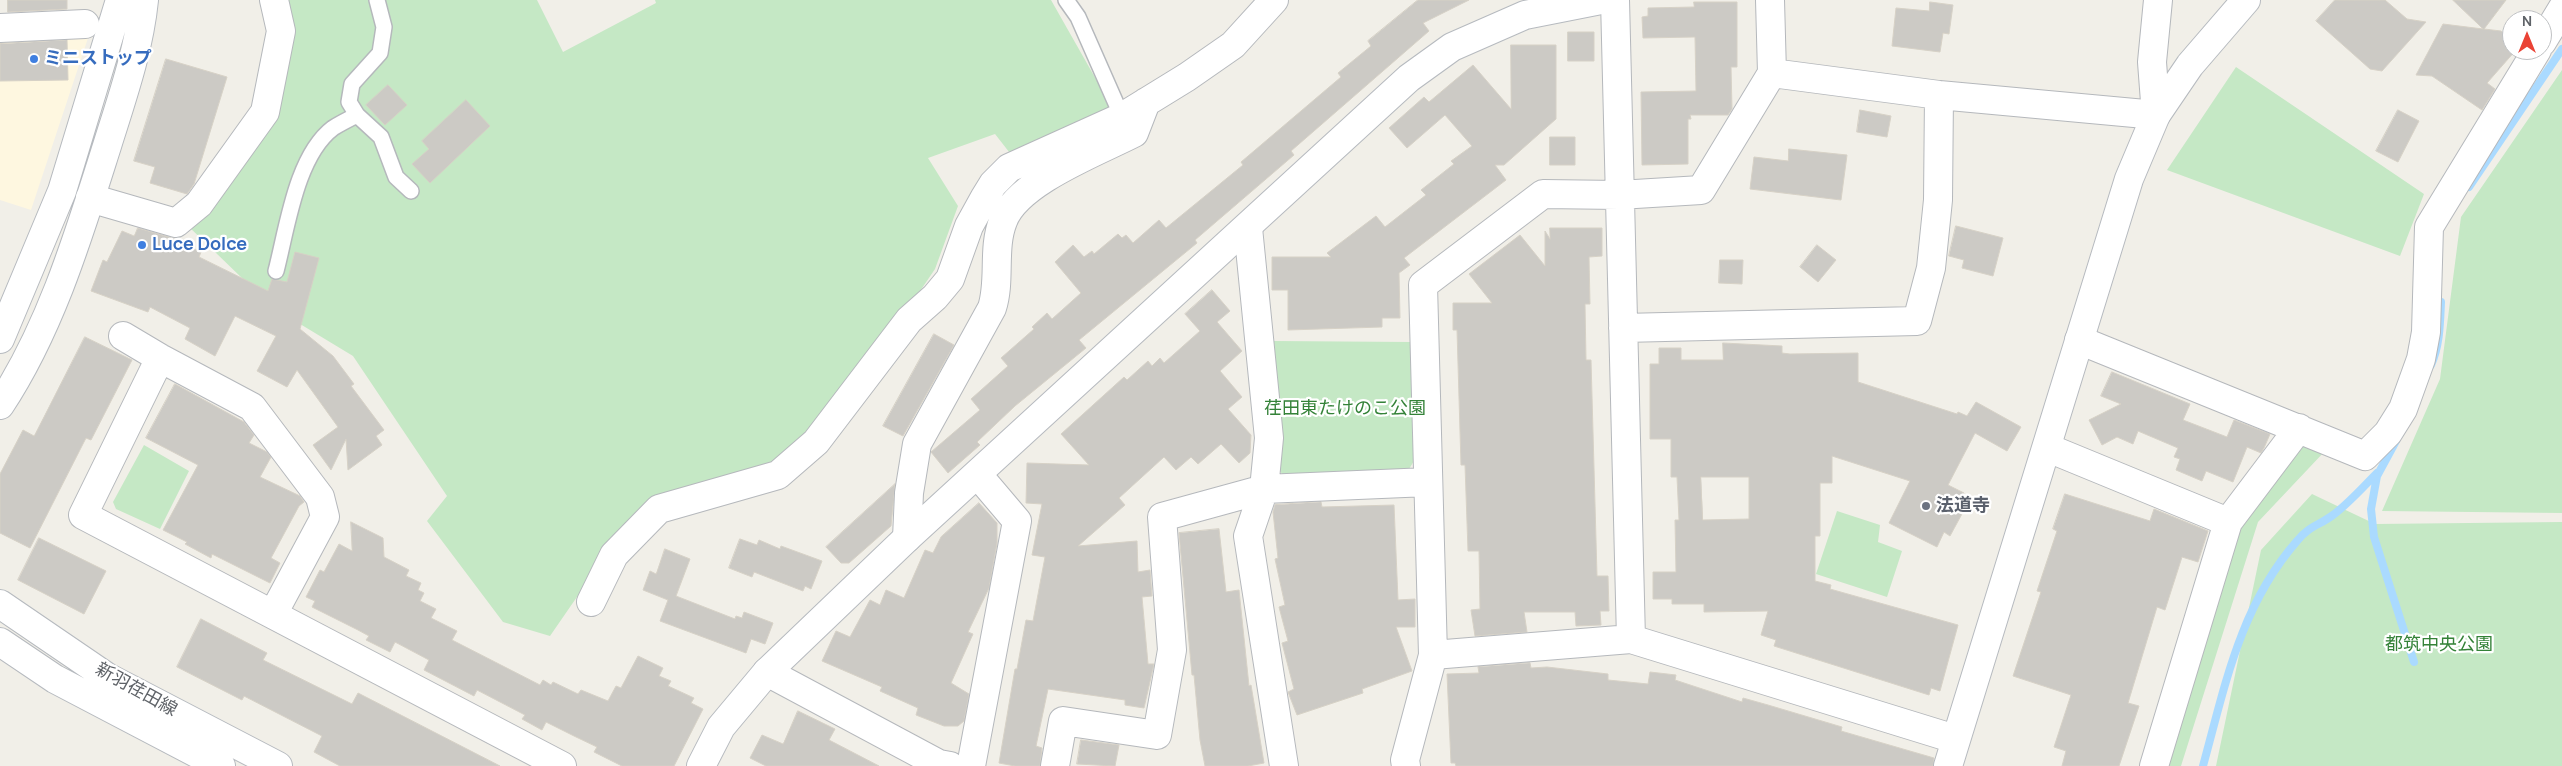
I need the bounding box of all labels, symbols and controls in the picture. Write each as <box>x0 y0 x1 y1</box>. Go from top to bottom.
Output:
north arrow <box>2502 10 2552 60</box>
text: N <box>2522 11 2532 30</box>
place label: ミニストップ <box>44 48 152 70</box>
marker: ミニストップ <box>28 53 40 65</box>
place label: Luce Dolce <box>152 234 247 256</box>
marker: Luce Dolce <box>136 239 148 251</box>
park label: 荏田東たけのこ公園 <box>1264 398 1426 420</box>
place label: 法道寺 <box>1936 495 1990 517</box>
marker: 法道寺 <box>1920 500 1932 512</box>
park label: 都筑中央公園 <box>2385 634 2493 656</box>
street label: 新羽荏田線 <box>91 659 181 721</box>

